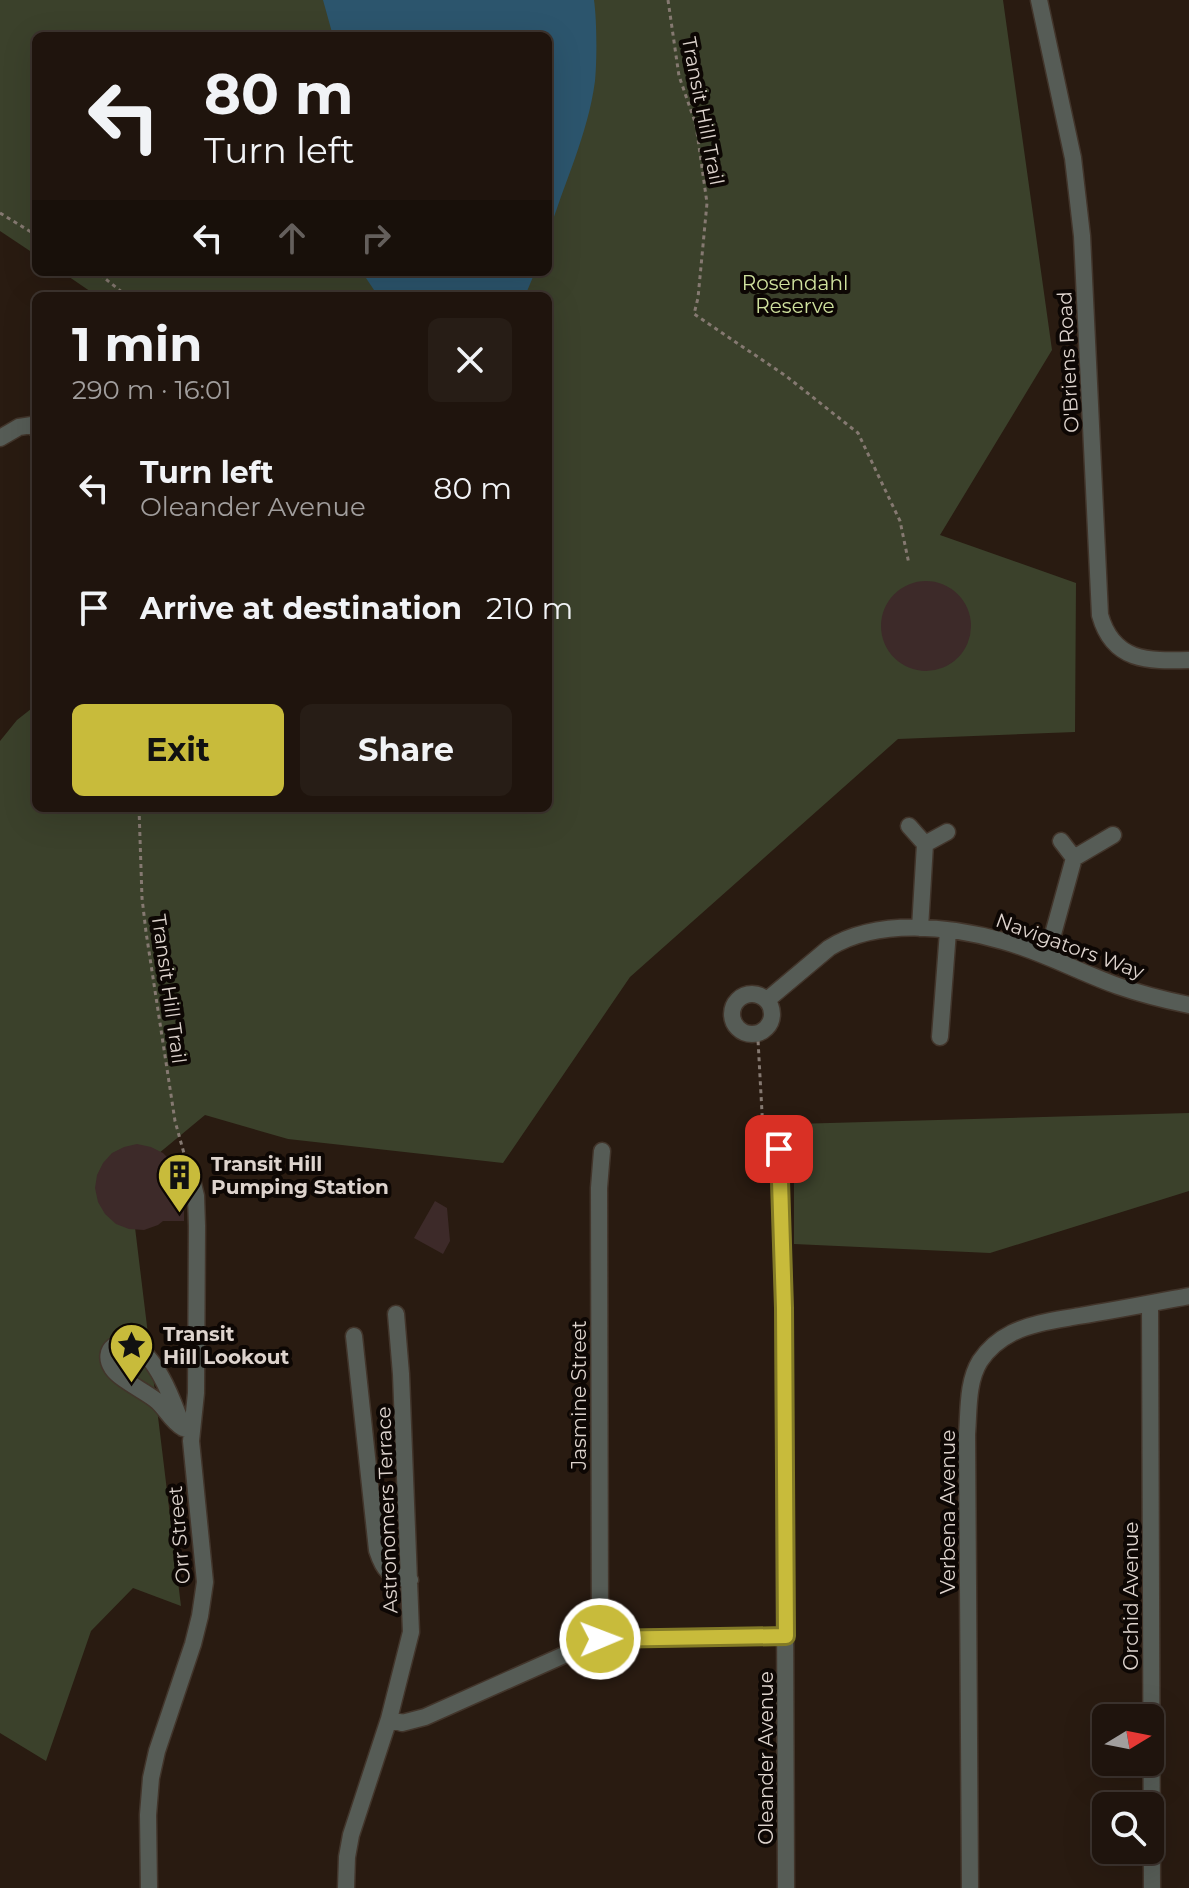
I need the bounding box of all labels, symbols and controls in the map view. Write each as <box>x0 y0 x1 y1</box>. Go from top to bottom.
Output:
street label: Transit Hill Trail <box>677 35 729 187</box>
text: 80 m <box>204 60 354 128</box>
icon: left <box>72 64 176 168</box>
text: Turn left <box>204 128 355 172</box>
icon: left <box>186 216 230 260</box>
icon: ahead <box>270 216 314 260</box>
icon: right <box>354 216 398 260</box>
park label: Rosendahl Reserve <box>742 271 848 318</box>
street label: O'Briens Road <box>1052 291 1084 433</box>
text: 1 min <box>72 315 202 373</box>
button: close <box>428 318 512 402</box>
text: 290 m · 16:01 <box>72 374 232 406</box>
text: Turn left <box>140 454 273 491</box>
icon: left <box>72 466 116 510</box>
text: 80 m <box>433 470 512 507</box>
text: Oleander Avenue <box>140 491 366 523</box>
icon: arrive <box>72 586 116 630</box>
text: Arrive at destination <box>140 590 462 627</box>
text: 210 m <box>486 590 573 627</box>
button: Exit <box>72 704 284 796</box>
button: Share <box>300 704 512 796</box>
street label: Navigators Way <box>992 908 1148 984</box>
street label: Transit Hill Trail <box>147 913 191 1065</box>
pin <box>745 1115 813 1183</box>
icon: arrive <box>757 1127 801 1171</box>
building icon: Transit Hill Pumping Station <box>156 1152 204 1215</box>
place label: Transit Hill Pumping Station <box>211 1152 389 1199</box>
street label: Jasmine Street <box>567 1320 591 1471</box>
place icon: Transit Hill Lookout <box>108 1322 156 1385</box>
place label: Transit Hill Lookout <box>163 1322 290 1369</box>
street label: Astronomers Terrace <box>371 1406 403 1614</box>
street label: Verbena Avenue <box>936 1430 960 1594</box>
street label: Orr Street <box>163 1485 195 1585</box>
street label: Orchid Avenue <box>1119 1522 1143 1670</box>
position arrow <box>558 1597 642 1681</box>
street label: Oleander Avenue <box>754 1671 778 1845</box>
north arrow <box>1092 1704 1164 1776</box>
map controls <box>1092 1704 1164 1864</box>
button: search <box>1092 1792 1164 1864</box>

